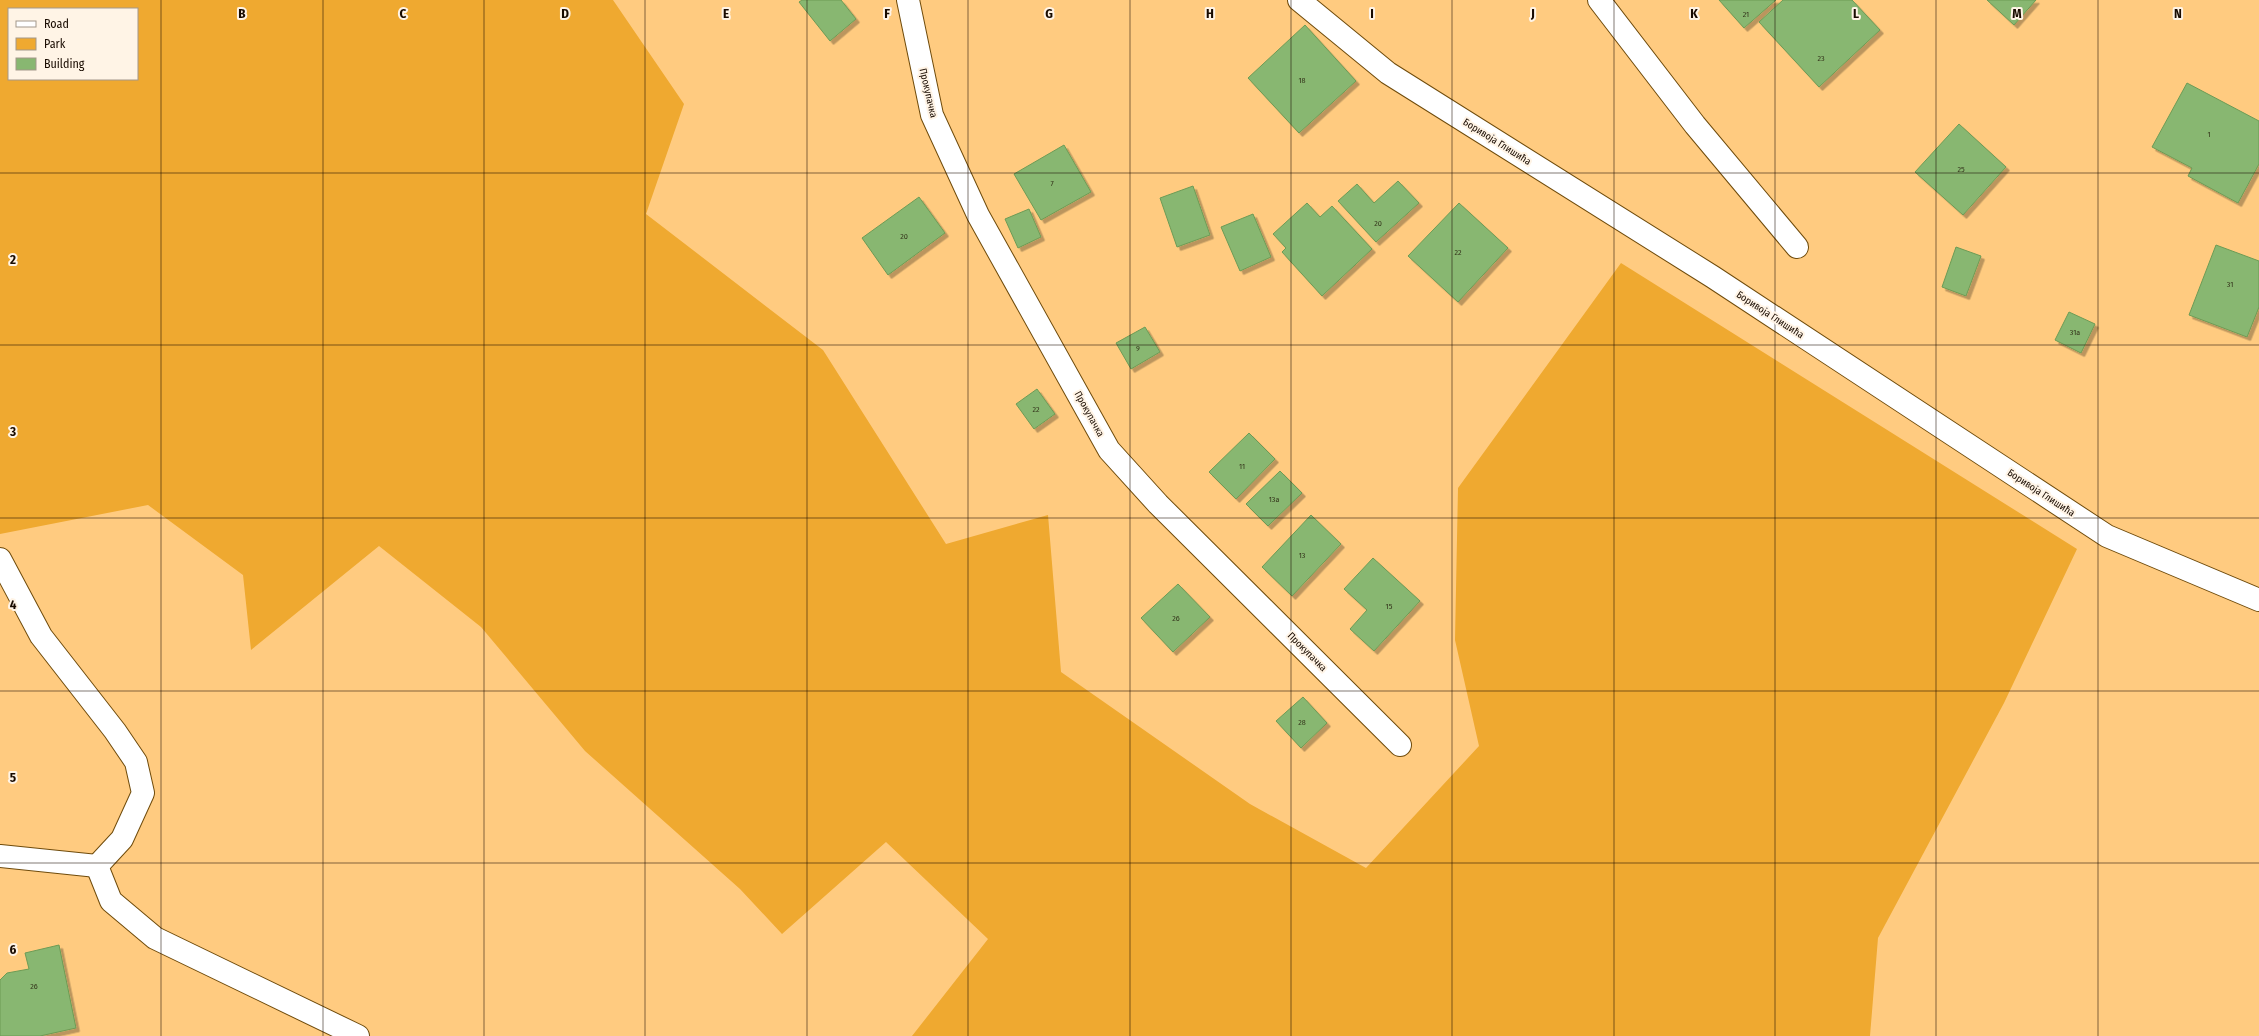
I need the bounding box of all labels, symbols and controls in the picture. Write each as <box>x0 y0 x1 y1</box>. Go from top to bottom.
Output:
text: B <box>238 6 246 21</box>
text: C <box>400 6 407 21</box>
text: D <box>561 6 569 21</box>
text: E <box>723 6 729 21</box>
text: F <box>884 6 890 21</box>
text: G <box>1045 6 1053 21</box>
text: H <box>1206 6 1214 21</box>
text: I <box>1370 6 1374 21</box>
text: J <box>1530 6 1535 21</box>
text: K <box>1690 6 1698 21</box>
text: L <box>1853 6 1859 21</box>
text: M <box>2012 6 2022 21</box>
text: N <box>2174 6 2182 21</box>
legend <box>8 8 138 80</box>
house number: 21 <box>1743 10 1749 19</box>
text: Road <box>44 17 69 31</box>
text: Park <box>44 37 66 51</box>
house number: 23 <box>1817 54 1825 63</box>
text: Building <box>44 57 85 71</box>
street label: Прокупачка <box>916 67 940 119</box>
house number: 18 <box>1298 76 1306 85</box>
street label: Боривоја Глишића <box>1461 115 1534 168</box>
house number: 1 <box>2207 130 2211 139</box>
house number: 25 <box>1957 165 1965 174</box>
house number: 7 <box>1050 179 1054 188</box>
house number: 20 <box>1374 219 1382 228</box>
house number: 20 <box>900 232 908 241</box>
house number: 22 <box>1454 248 1462 257</box>
text: 2 <box>9 252 16 267</box>
house number: 31 <box>2227 280 2233 289</box>
street label: Боривоја Глишића <box>1734 288 1807 341</box>
house number: 31a <box>2070 328 2080 337</box>
house number: 9 <box>1136 344 1140 353</box>
street label: Прокупачка <box>1072 389 1106 439</box>
house number: 22 <box>1032 405 1040 414</box>
text: 3 <box>9 424 16 439</box>
house number: 11 <box>1239 462 1245 471</box>
street label: Боривоја Глишића <box>2005 466 2078 519</box>
house number: 13a <box>1269 495 1279 504</box>
house number: 13 <box>1299 551 1306 560</box>
text: 4 <box>10 597 17 612</box>
house number: 15 <box>1386 602 1393 611</box>
house number: 26 <box>1172 614 1180 623</box>
street label: Прокупачка <box>1285 630 1329 674</box>
house number: 28 <box>1298 718 1306 727</box>
text: 5 <box>10 770 16 785</box>
text: 6 <box>10 942 17 957</box>
house number: 26 <box>30 982 38 991</box>

